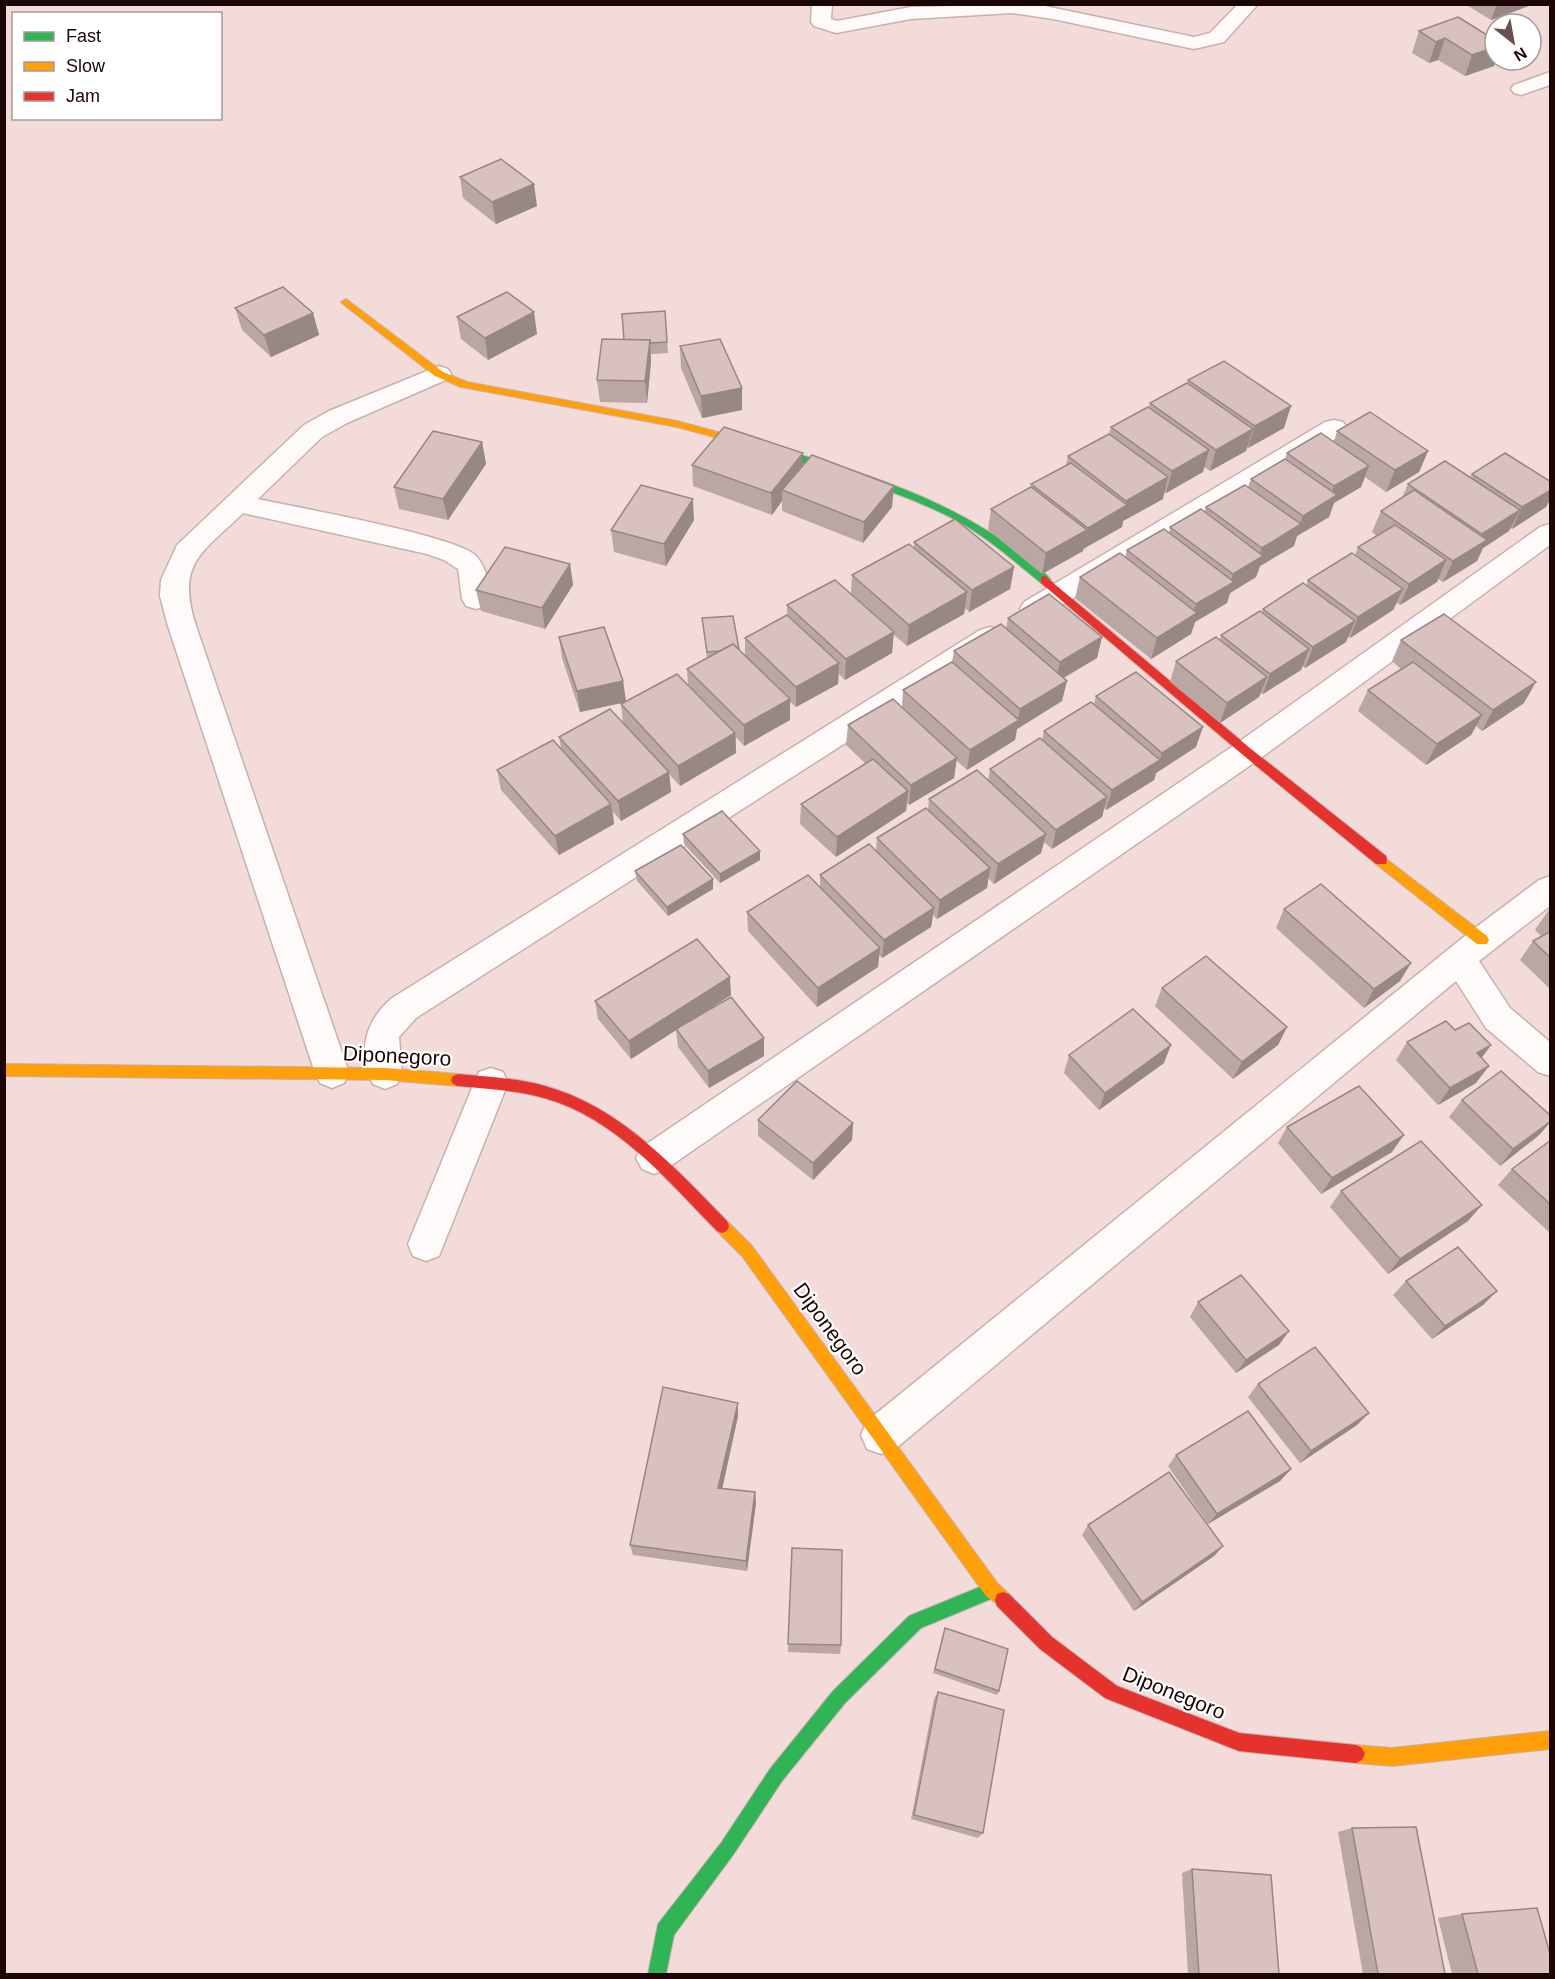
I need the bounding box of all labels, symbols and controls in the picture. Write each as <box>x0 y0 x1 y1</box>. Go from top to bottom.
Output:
legend <box>12 12 222 120</box>
north arrow <box>1483 12 1543 72</box>
text: Fast <box>66 26 101 46</box>
text: N <box>1511 44 1530 65</box>
text: Slow <box>66 56 106 76</box>
text: Jam <box>66 86 100 106</box>
street label: Diponegoro <box>342 1041 452 1070</box>
street label: Diponegoro <box>789 1278 872 1379</box>
street label: Diponegoro <box>1120 1662 1229 1724</box>

